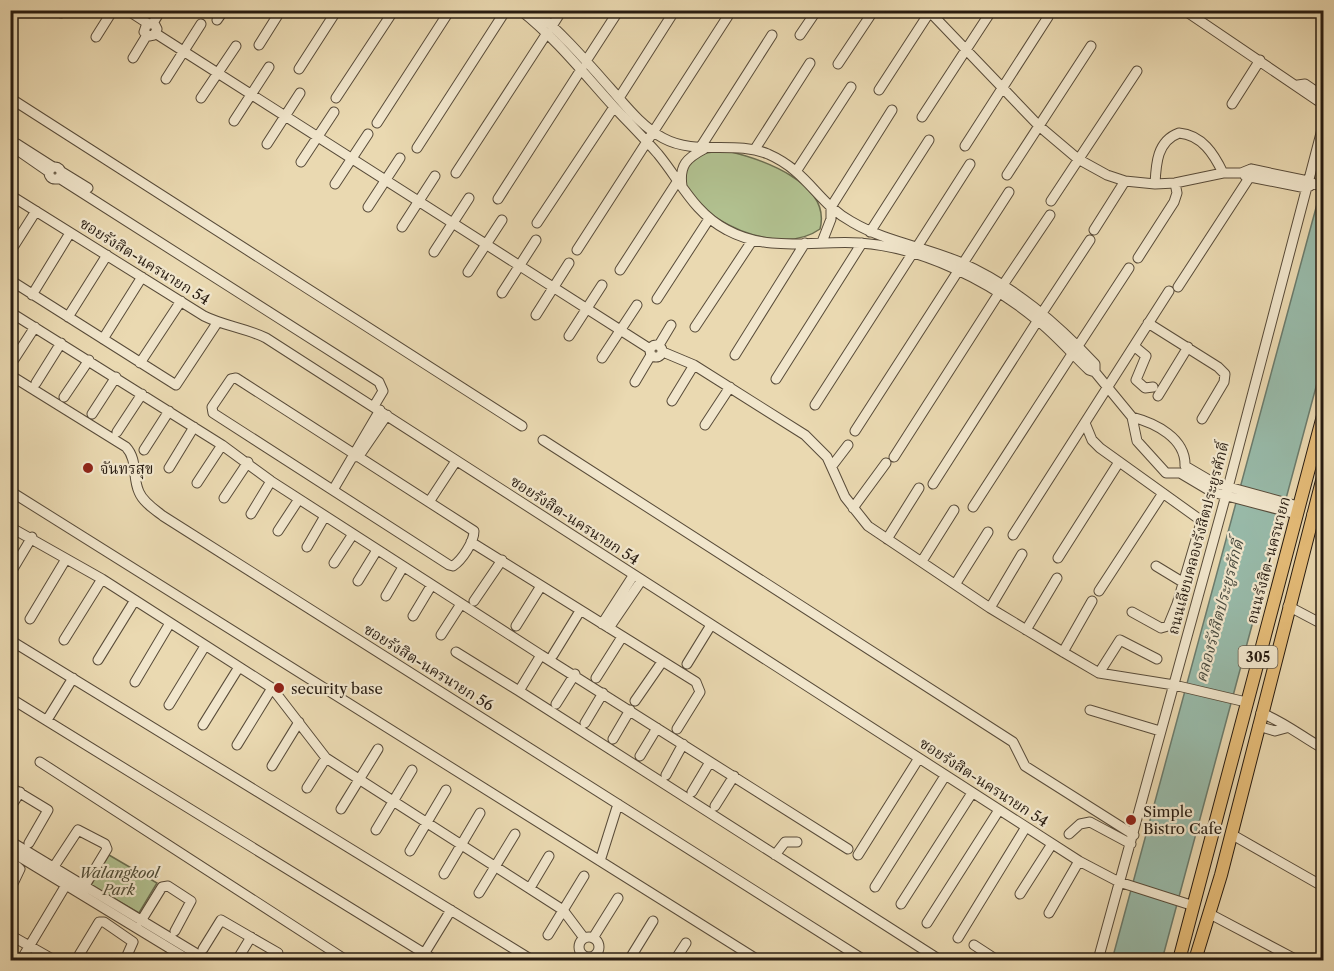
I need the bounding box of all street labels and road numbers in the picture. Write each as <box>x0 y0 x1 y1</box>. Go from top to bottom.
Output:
street label: ซอยรังสิต-นครนายก 54 <box>76 213 214 309</box>
street label: ถนนเลียบคลองรังสิตประยูรศักดิ์ <box>1164 440 1232 636</box>
street label: ซอยรังสิต-นครนายก 54 <box>507 471 643 569</box>
street label: ถนนรังสิต-นครนายก <box>1242 494 1294 626</box>
street label: ซอยรังสิต-นครนายก 56 <box>360 619 498 715</box>
road number: 305 <box>1238 646 1278 668</box>
street label: ซอยรังสิต-นครนายก 54 <box>916 733 1052 831</box>

